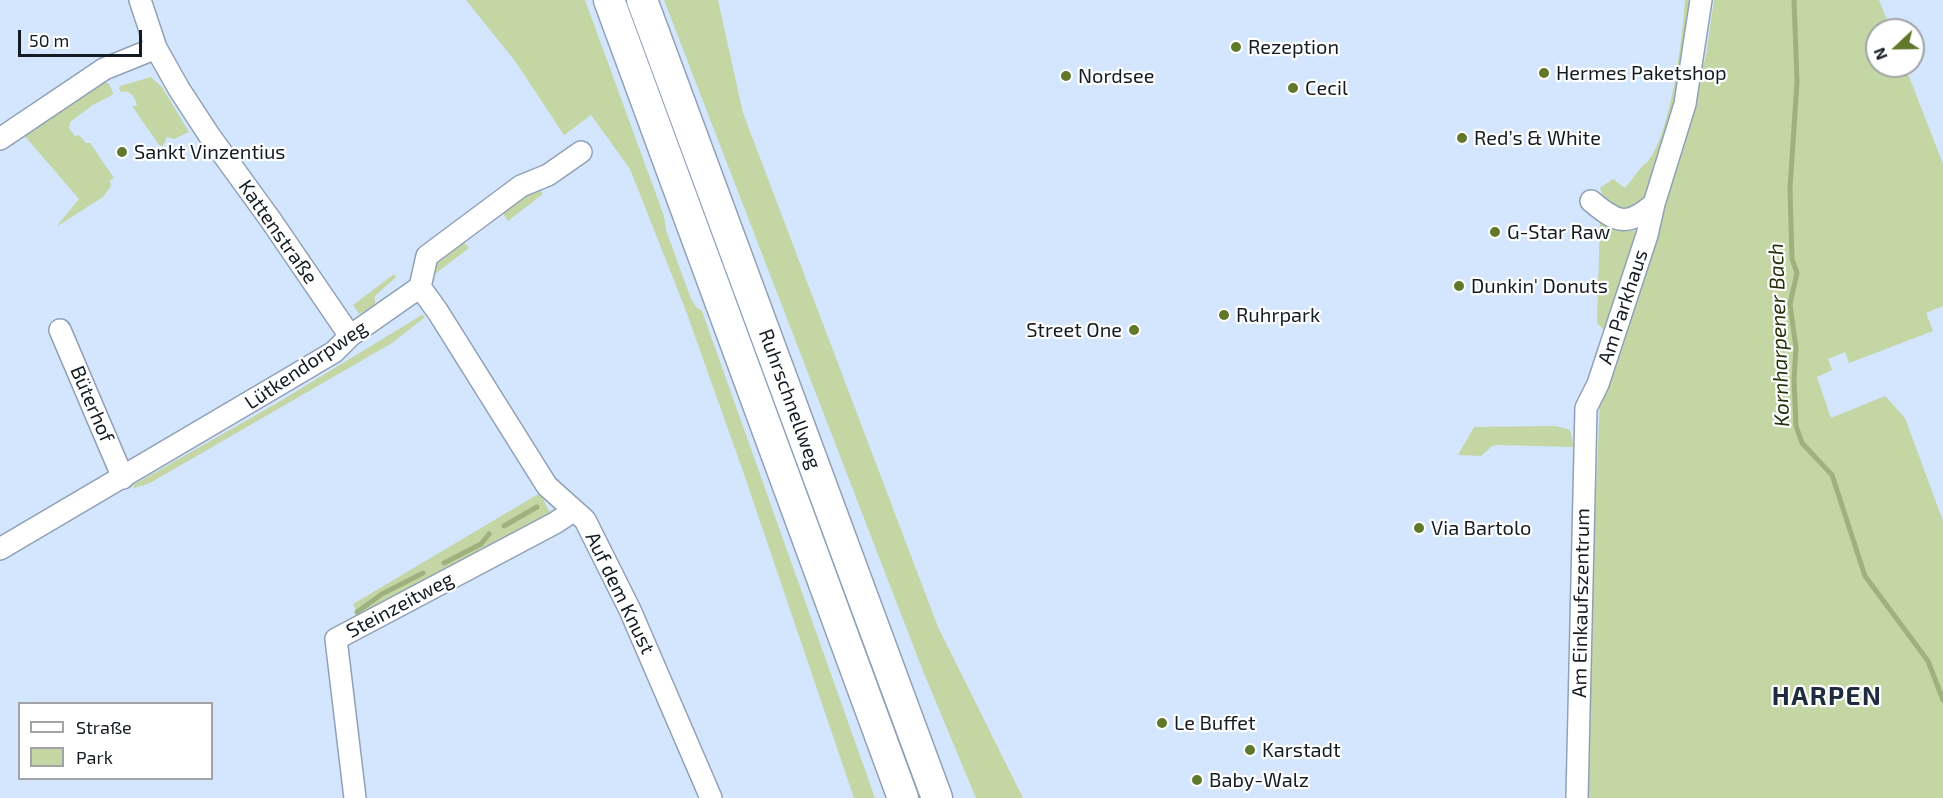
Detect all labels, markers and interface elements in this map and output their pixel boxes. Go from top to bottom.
scale bar [21,18,146,56]
north arrow [1865,18,1925,78]
text: 50 m [29,29,69,51]
place label: Rezeption [1248,35,1339,59]
marker: Rezeption [1229,40,1243,54]
text: N [1869,45,1891,63]
place label: Hermes Paketshop [1556,61,1727,85]
place label: Nordsee [1078,64,1154,88]
marker: Hermes Paketshop [1537,66,1551,80]
marker: Nordsee [1059,69,1073,83]
place label: Cecil [1305,76,1348,100]
marker: Cecil [1286,81,1300,95]
place label: Red’s & White [1474,126,1601,150]
marker: Red’s & White [1455,131,1469,145]
place label: Sankt Vinzentius [134,140,286,164]
marker: Sankt Vinzentius [115,145,129,159]
street label: Kattenstraße [233,175,323,289]
place label: G-Star Raw [1507,220,1610,244]
marker: G-Star Raw [1488,225,1502,239]
water label: Kornharpener Bach [1763,243,1795,427]
street label: Am Parkhaus [1593,246,1653,368]
place label: Dunkin' Donuts [1471,274,1608,298]
marker: Dunkin' Donuts [1452,279,1466,293]
place label: Ruhrpark [1236,303,1320,327]
marker: Ruhrpark [1217,308,1231,322]
street label: Lütkendorpweg [240,315,372,415]
place label: Street One [1026,318,1122,342]
marker: Street One [1127,323,1141,337]
street label: Ruhrschnellweg [754,326,826,472]
street label: Büterhof [65,362,119,446]
street label: Am Einkaufszentrum [1567,508,1595,698]
place label: Via Bartolo [1431,516,1531,540]
marker: Via Bartolo [1412,521,1426,535]
street label: Auf dem Knust [580,528,660,658]
street label: Steinzeitweg [342,567,458,643]
district label: HARPEN [1772,680,1882,712]
legend [18,702,213,780]
place label: Le Buffet [1174,711,1256,735]
text: Straße [76,716,132,738]
marker: Le Buffet [1155,716,1169,730]
place label: Karstadt [1262,738,1341,762]
marker: Karstadt [1243,743,1257,757]
text: Park [76,746,113,768]
place label: Baby-Walz [1209,768,1309,792]
marker: Baby-Walz [1190,773,1204,787]

